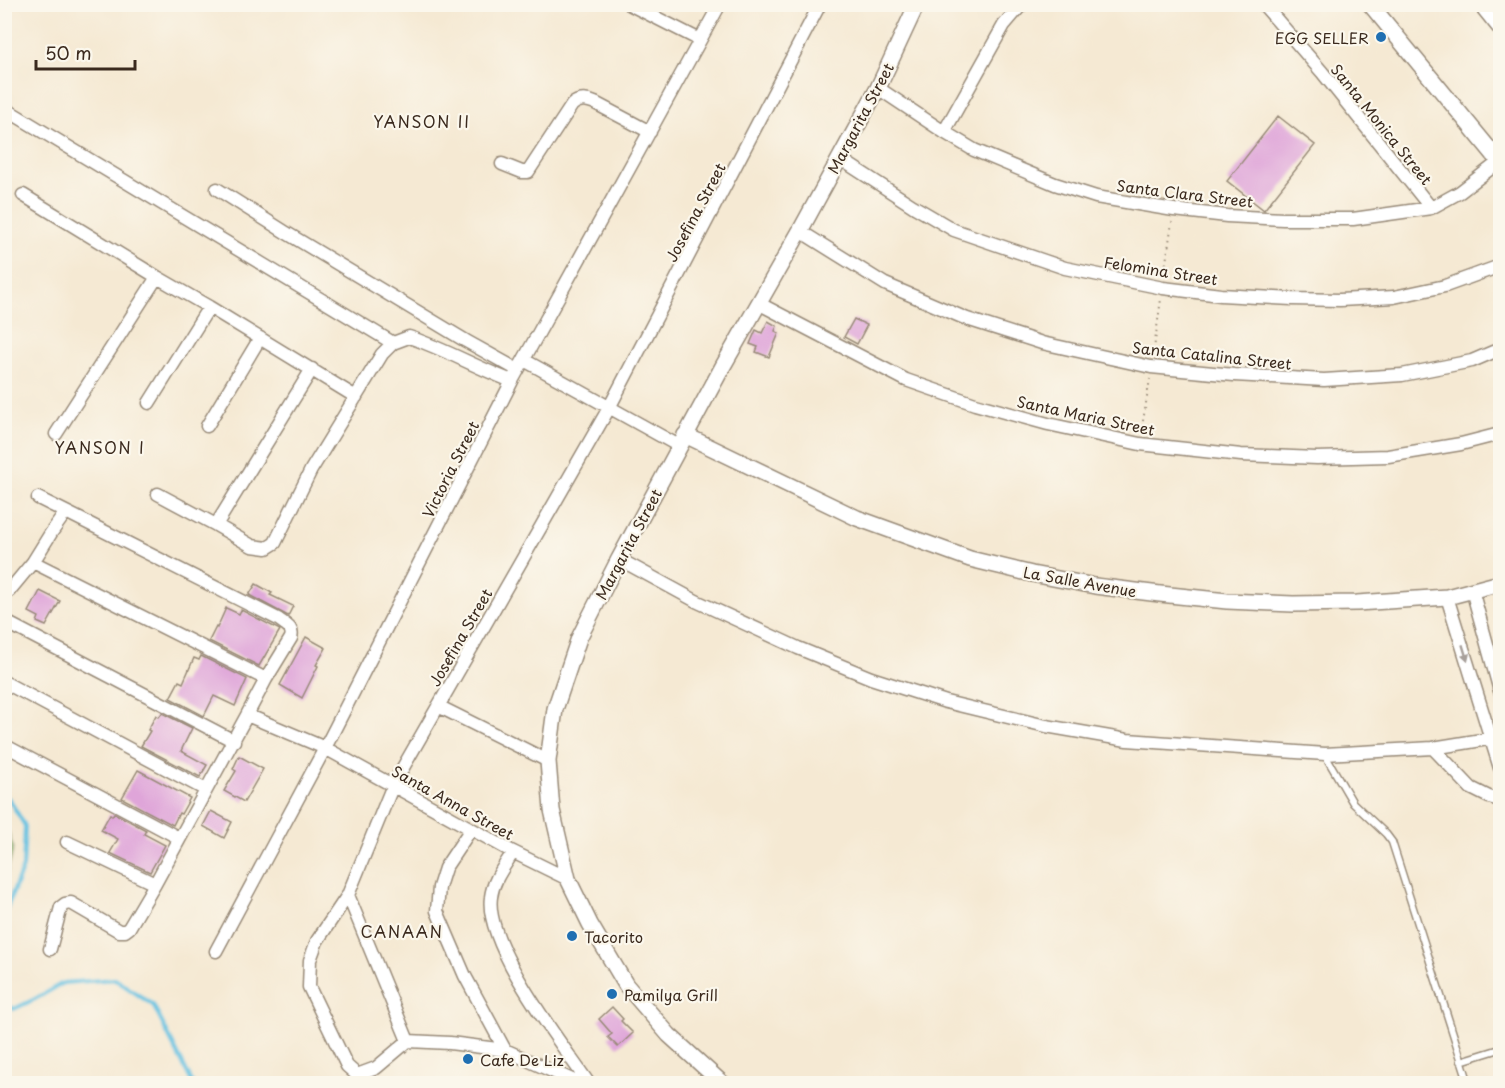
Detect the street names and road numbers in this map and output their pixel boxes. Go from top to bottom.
street label: Margarita Street [821,58,899,178]
street label: Santa Monica Street [1326,59,1438,189]
street label: Josefina Street [659,158,731,266]
street label: Santa Clara Street [1115,173,1255,213]
street label: Felomina Street [1103,250,1219,290]
street label: Santa Catalina Street [1131,335,1293,375]
street label: Santa Maria Street [1015,389,1157,441]
street label: Victoria Street [416,417,484,521]
street label: Margarita Street [589,484,667,604]
street label: La Salle Avenue [1022,560,1138,602]
street label: Josefina Street [423,584,497,690]
street label: Santa Anna Street [388,759,518,845]

